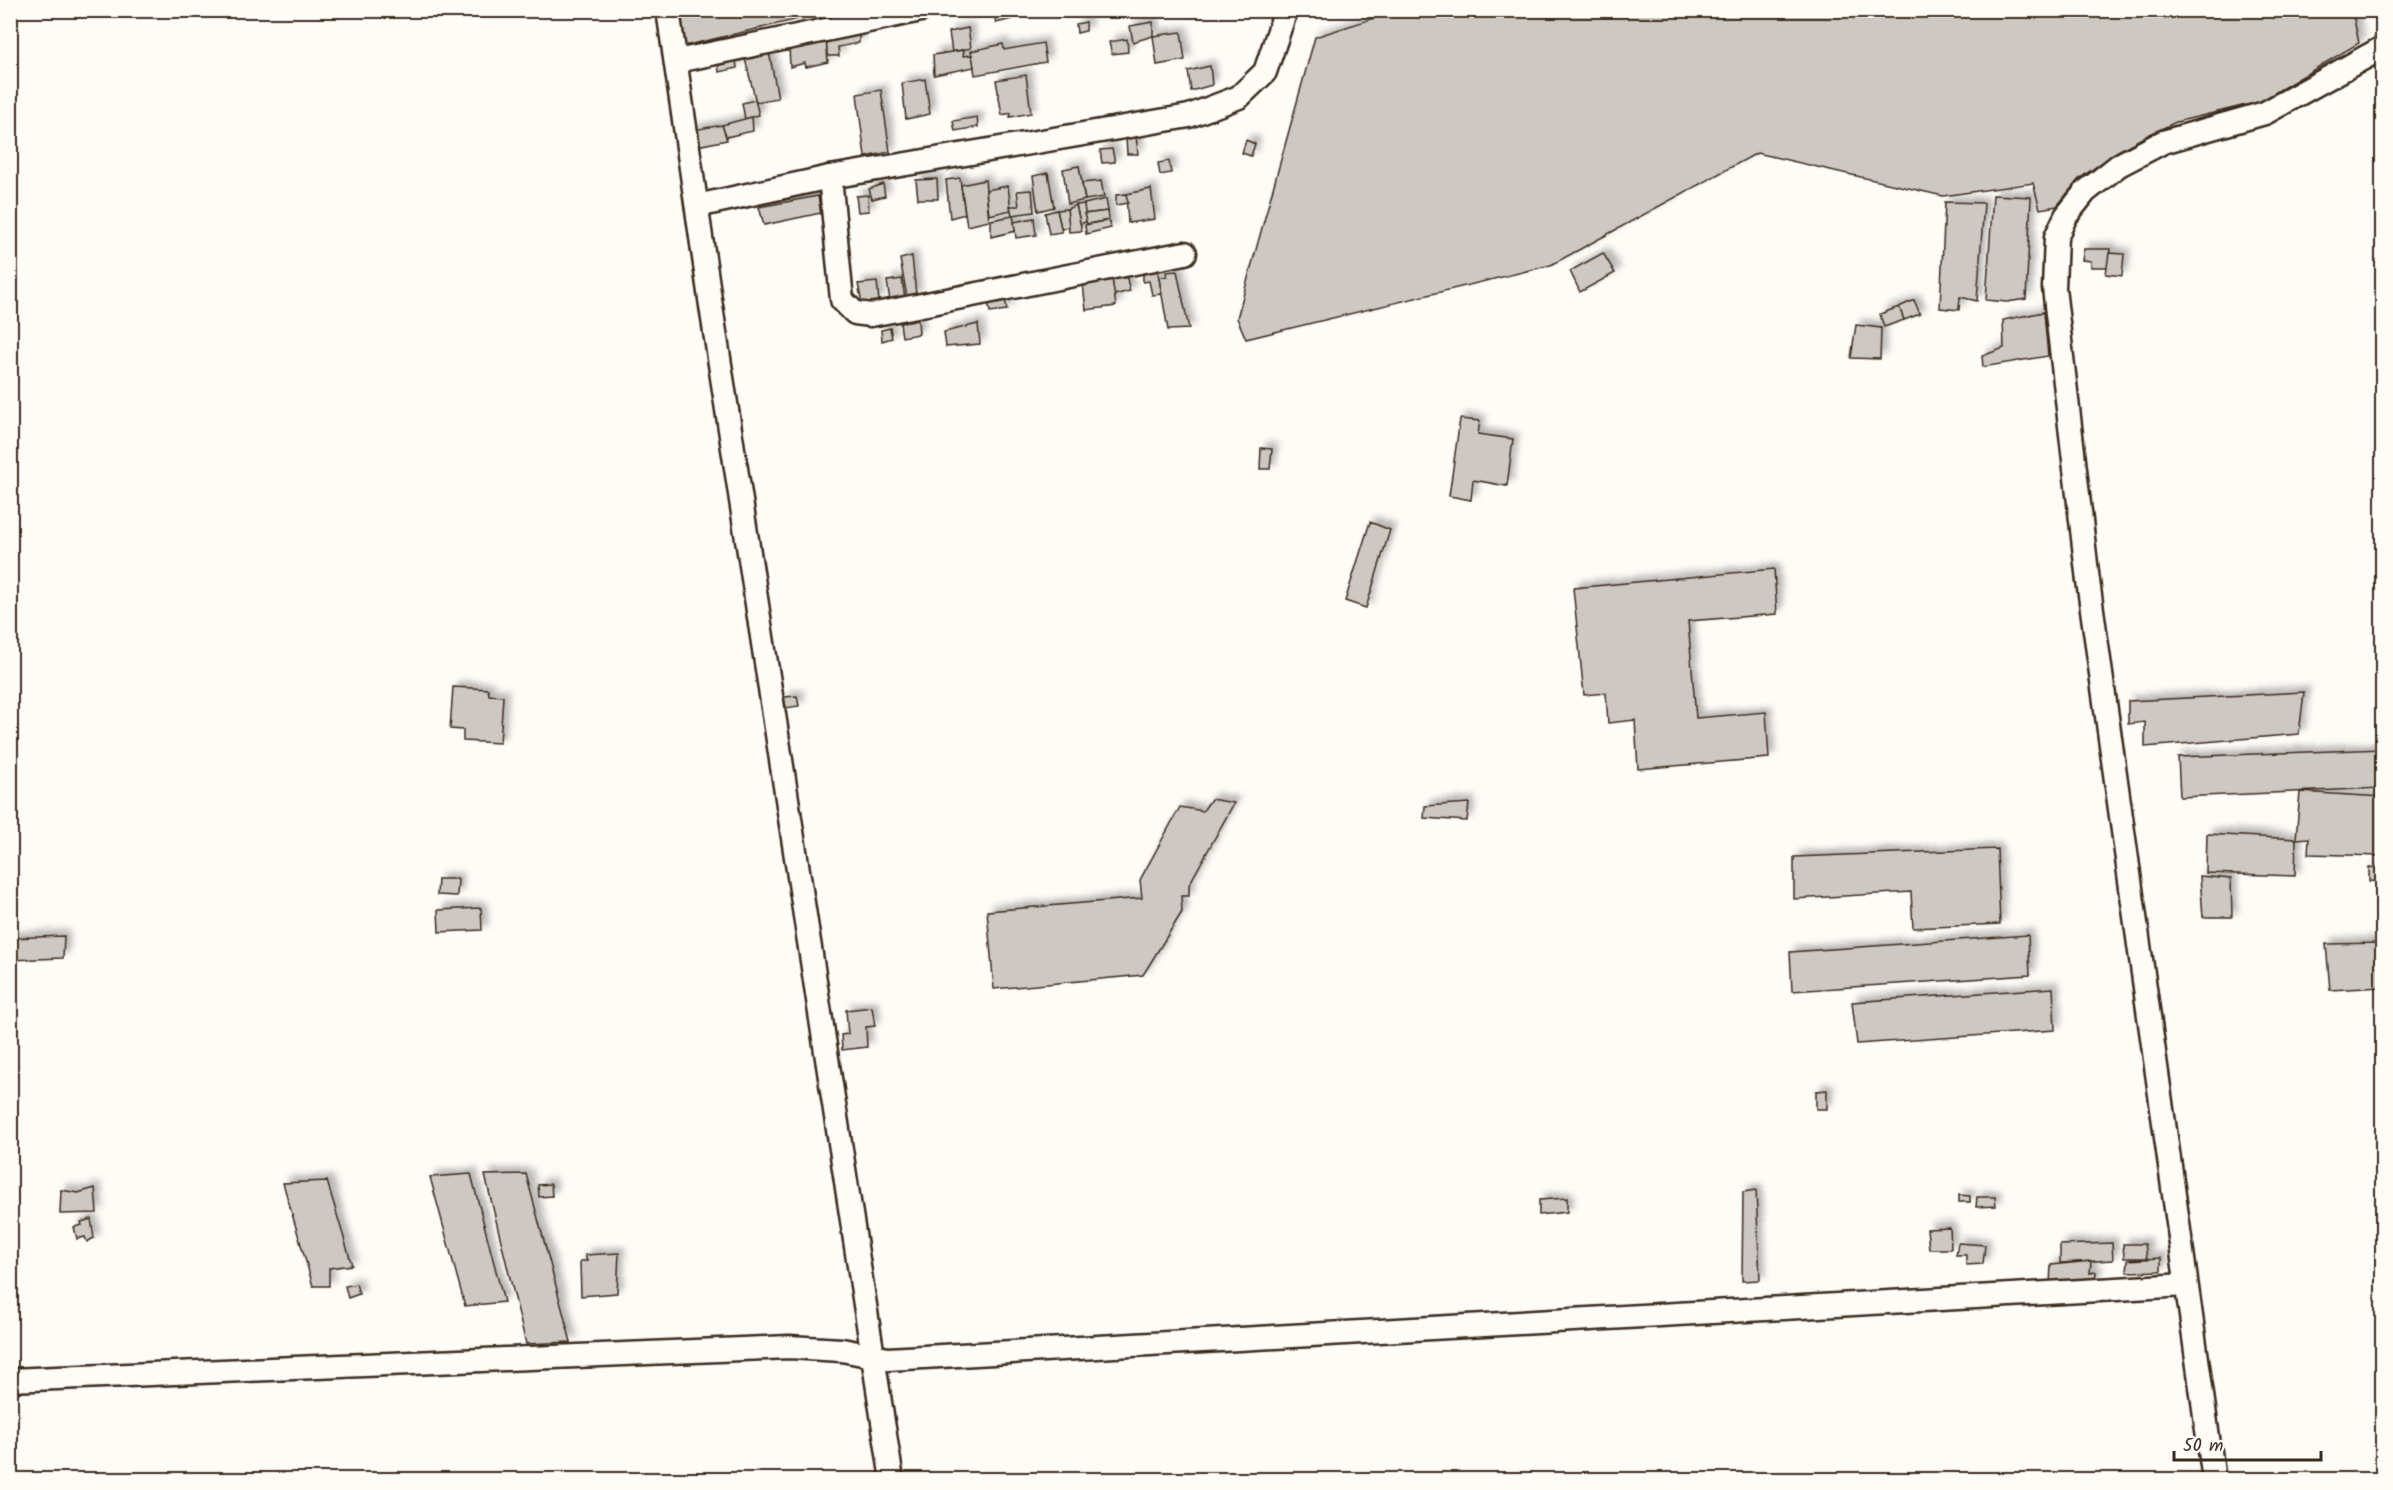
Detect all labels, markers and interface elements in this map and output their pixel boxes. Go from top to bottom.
scale bar [2174,1424,2321,1462]
text: 50 m [2183,1432,2223,1461]

